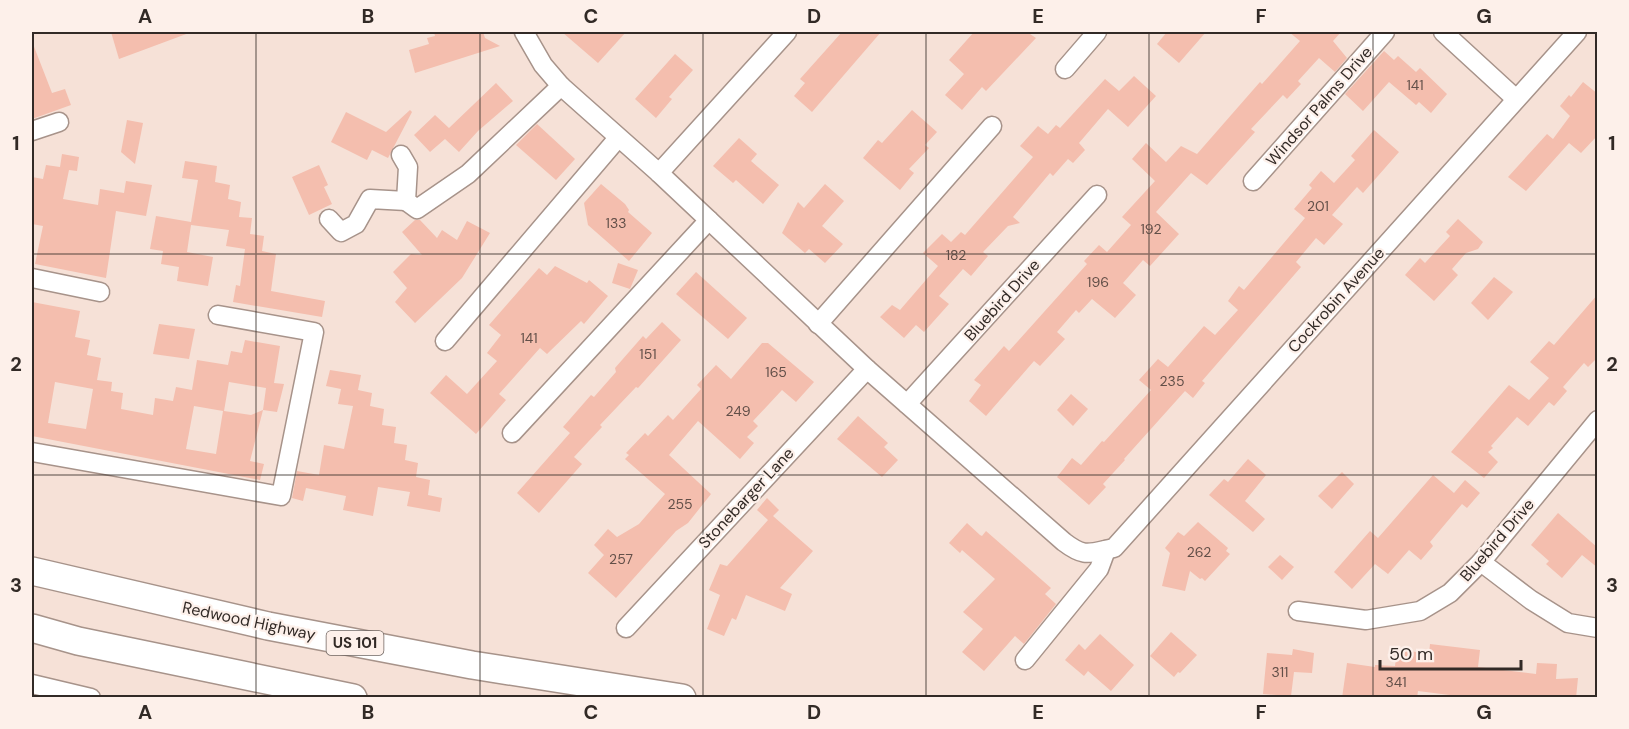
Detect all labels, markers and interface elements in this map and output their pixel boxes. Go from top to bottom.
text: A [138,3,152,29]
text: B [362,3,374,29]
text: C [584,3,598,29]
text: D [807,3,821,29]
text: E [1032,3,1044,29]
text: F [1255,3,1267,29]
text: G [1476,3,1492,29]
street label: Windsor Palms Drive [1261,42,1377,170]
house number: 141 [1406,76,1424,94]
text: 1 [12,130,20,156]
text: 1 [1608,130,1616,156]
house number: 201 [1307,197,1329,215]
house number: 133 [606,214,626,232]
house number: 192 [1141,220,1162,238]
street label: Cockrobin Avenue [1283,243,1389,357]
house number: 182 [946,246,966,264]
street label: Bluebird Drive [960,255,1044,345]
house number: 196 [1087,273,1109,291]
house number: 141 [520,329,538,347]
house number: 151 [639,345,657,363]
text: 2 [10,351,22,377]
text: 2 [1606,351,1618,377]
house number: 165 [765,363,787,381]
house number: 235 [1160,372,1184,390]
house number: 249 [725,402,751,420]
street label: Stonebarger Lane [694,443,798,553]
street label: Bluebird Drive [1455,494,1539,586]
house number: 255 [667,495,693,513]
house number: 262 [1187,543,1211,561]
house number: 257 [609,550,633,568]
text: 3 [10,572,22,598]
text: 3 [1606,572,1618,598]
street label: Redwood Highway [181,597,318,645]
road number: US 101 [326,631,384,655]
scale bar [1380,633,1521,671]
text: 50 m [1389,642,1433,666]
house number: 311 [1272,663,1288,681]
house number: 341 [1385,673,1407,691]
text: A [138,699,152,725]
text: B [362,699,374,725]
text: C [584,699,598,725]
text: D [807,699,821,725]
text: E [1032,699,1044,725]
text: F [1255,699,1267,725]
text: G [1476,699,1492,725]

